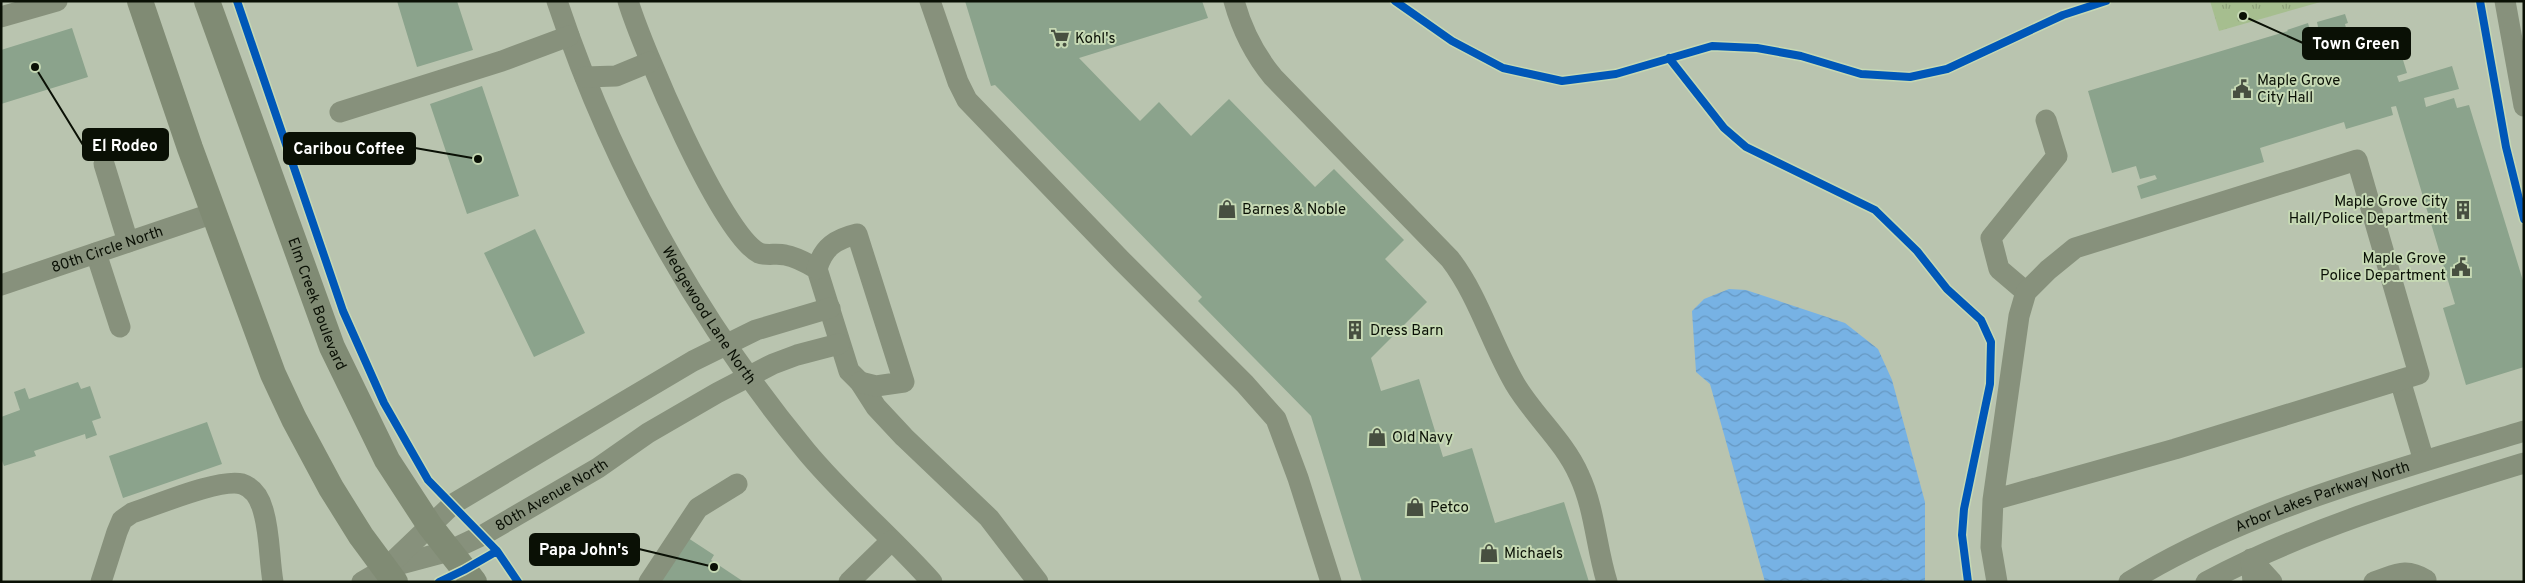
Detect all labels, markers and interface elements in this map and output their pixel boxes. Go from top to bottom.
supermarket icon: Kohl's [1049,27,1071,49]
callout: Town Green [2303,28,2410,59]
place label: Kohl's [1075,30,1116,49]
text: Town Green [2312,35,2400,55]
place label: Maple Grove City Hall [2257,72,2340,108]
public building icon: Maple Grove City Hall [2231,78,2253,100]
callout: El Rodeo [83,129,168,160]
callout: Caribou Coffee [284,133,415,164]
text: El Rodeo [92,137,158,157]
text: Caribou Coffee [293,140,405,160]
place label: Maple Grove City Hall/Police Department [2289,193,2448,229]
shop icon: Barnes & Noble [1216,198,1238,220]
building icon: Maple Grove City Hall/Police Department [2452,199,2474,221]
place label: Barnes & Noble [1242,201,1346,220]
street label: 80th Circle North [49,223,166,278]
street label: Elm Creek Boulevard [282,235,350,374]
street label: Wedgewood Lane North [656,243,759,389]
place label: Maple Grove Police Department [2320,250,2446,286]
public building icon: Maple Grove Police Department [2450,256,2472,278]
building icon: Dress Barn [1344,319,1366,341]
place label: Dress Barn [1370,322,1444,341]
shop icon: Old Navy [1366,426,1388,448]
place label: Old Navy [1392,429,1453,448]
street label: 80th Avenue North [492,456,613,537]
street label: Arbor Lakes Parkway North [2233,458,2412,537]
shop icon: Petco [1404,496,1426,518]
place label: Petco [1430,499,1469,518]
callout: Papa John's [530,534,639,565]
text: Papa John's [539,541,629,561]
shop icon: Michaels [1478,542,1500,564]
place label: Michaels [1504,545,1563,564]

